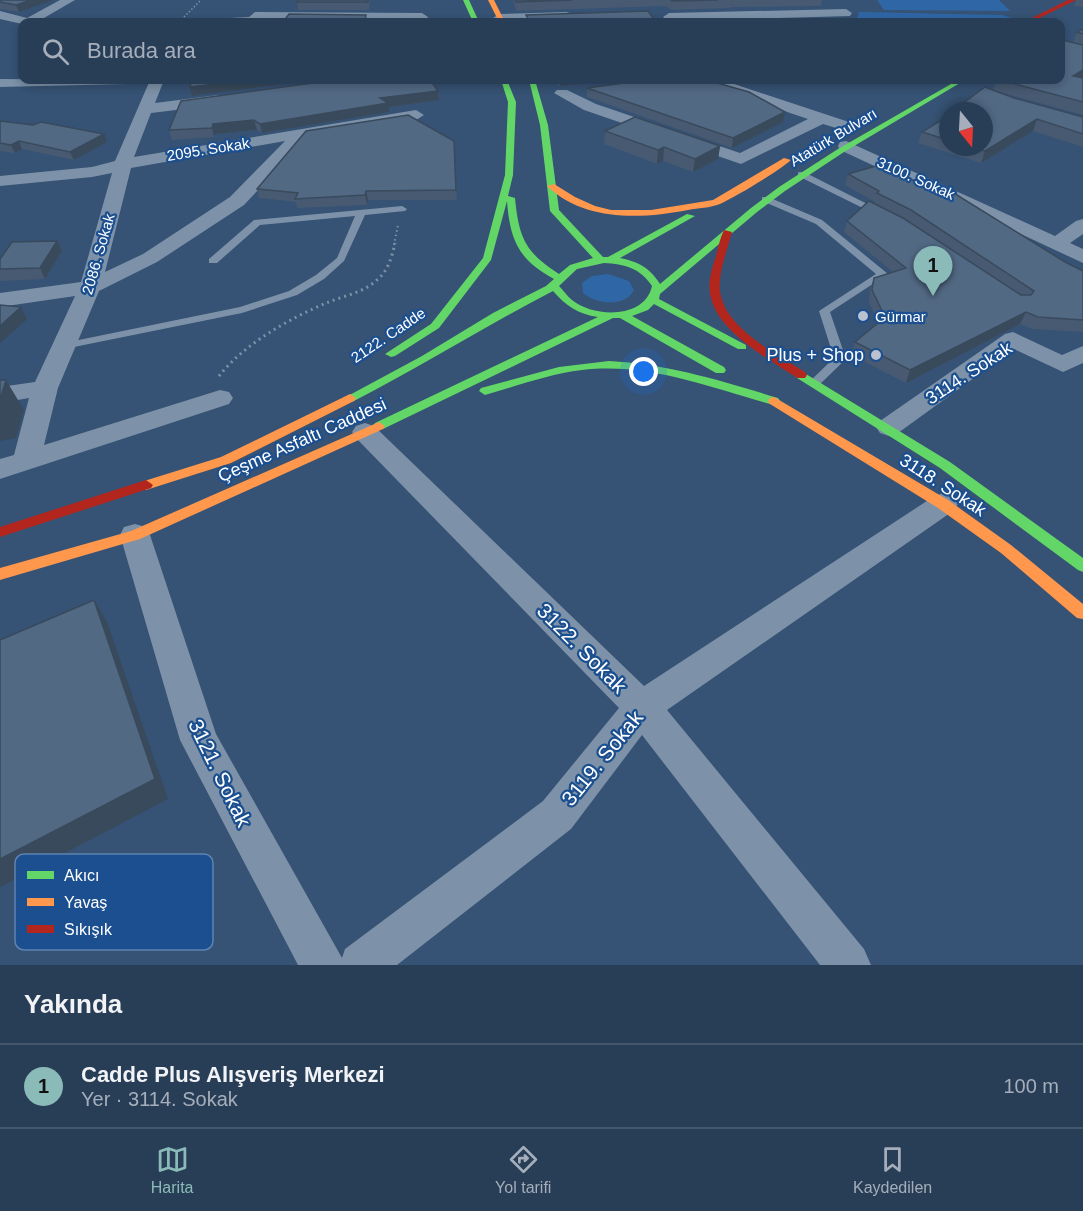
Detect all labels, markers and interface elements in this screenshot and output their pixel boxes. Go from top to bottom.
search box [18,18,1065,84]
icon: search [39,35,72,68]
text: Burada ara [87,38,196,63]
north arrow [939,102,993,156]
street label: Atatürk Bulvarı [786,104,880,170]
street label: 2095. Sokak [165,134,251,164]
street label: 3100. Sokak [874,153,958,203]
street label: 2086. Sokak [78,211,118,296]
pin: 1 [914,246,952,296]
street label: 2122. Cadde [348,304,428,366]
place label: Gürmar [875,308,926,325]
marker: Gürmar [856,309,870,323]
street label: 3114. Sokak [922,337,1017,408]
place label: Plus + Shop [766,345,864,365]
marker: Plus + Shop [869,348,883,362]
your location [629,357,658,386]
street label: Çeşme Asfaltı Caddesi [215,394,389,486]
street label: 3118. Sokak [896,450,991,521]
street label: 3122. Sokak [533,599,632,698]
street label: 3119. Sokak [557,706,647,810]
street label: 3121. Sokak [184,715,256,831]
legend [15,854,213,950]
text: Akıcı [64,867,100,884]
text: Yavaş [64,894,107,911]
text: Sıkışık [64,921,113,938]
text: Yakında [24,989,122,1019]
text: Cadde Plus Alışveriş Merkezi [81,1062,385,1087]
text: 1 [38,1075,49,1097]
text: 100 m [1003,1075,1059,1097]
text: Yer · 3114. Sokak [81,1088,238,1110]
tab: Harita [151,1143,193,1197]
tab: Yol tarifi [495,1143,551,1197]
tab: Kaydedilen [853,1143,932,1197]

